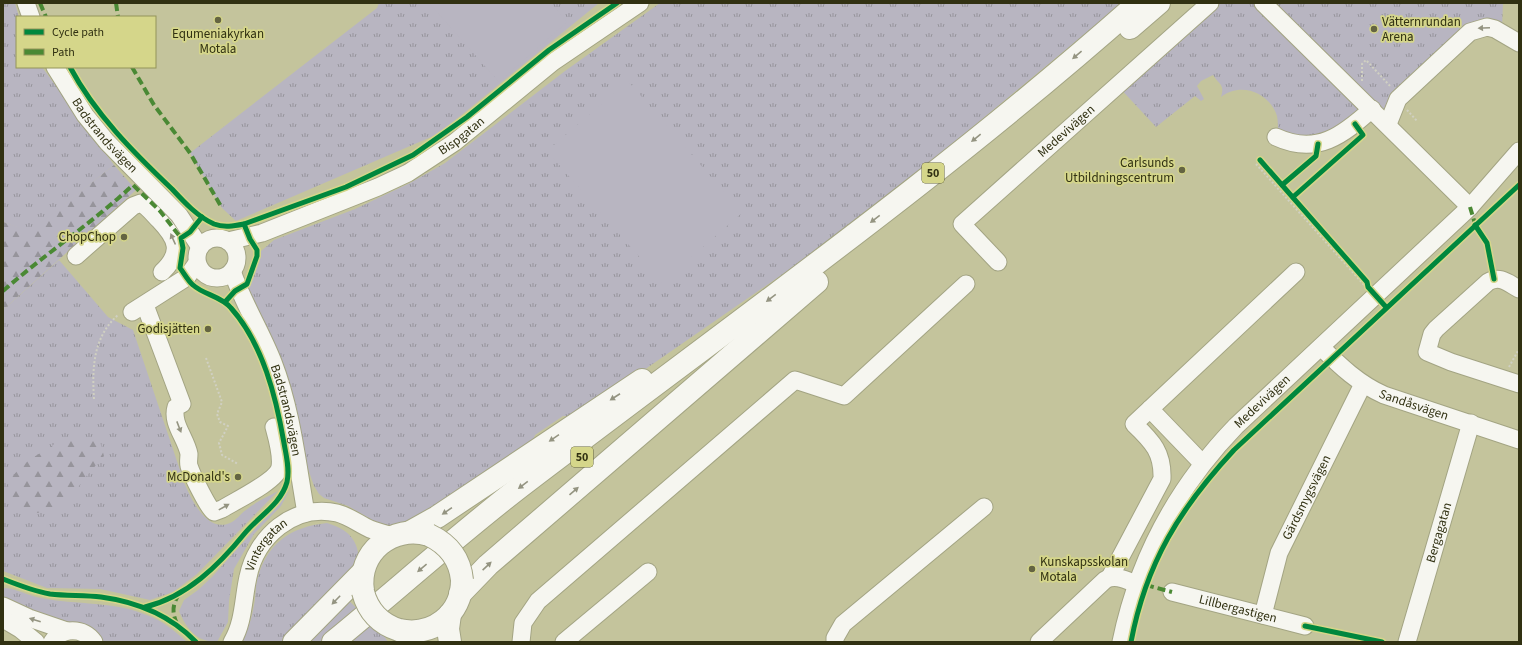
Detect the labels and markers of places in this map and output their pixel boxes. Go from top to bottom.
place label: Vätternrundan Arena [1382,13,1461,46]
marker: Equmeniakyrkan Motala [213,15,223,25]
marker: Vätternrundan Arena [1369,24,1379,34]
place label: Equmeniakyrkan Motala [172,25,264,58]
place label: Carlsunds Utbildningscentrum [1065,154,1175,187]
marker: Carlsunds Utbildningscentrum [1177,165,1187,175]
place label: ChopChop [58,228,116,246]
marker: ChopChop [119,232,129,242]
place label: Godisjätten [138,320,200,338]
marker: Godisjätten [203,324,213,334]
place label: McDonald's [167,468,231,486]
marker: McDonald's [233,472,243,482]
place label: Kunskapsskolan Motala [1040,553,1128,586]
marker: Kunskapsskolan Motala [1027,564,1037,574]

